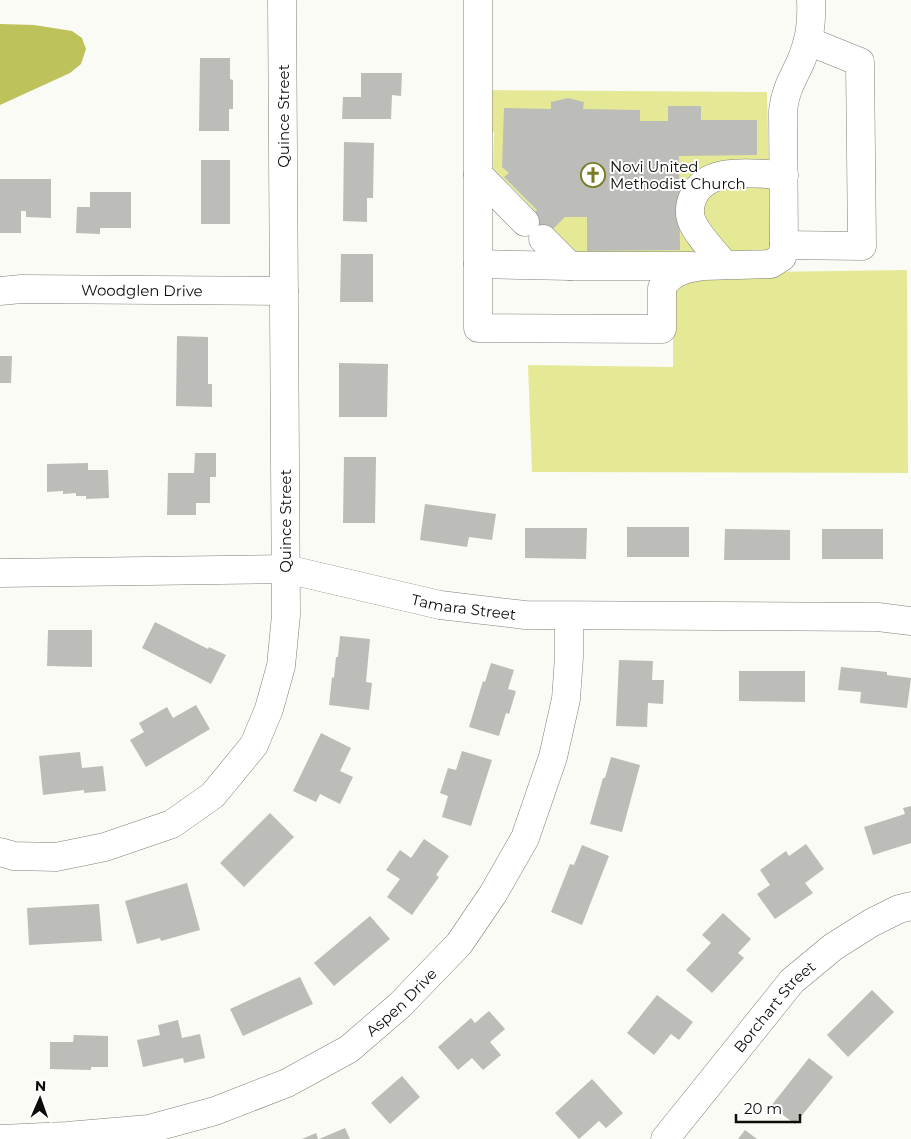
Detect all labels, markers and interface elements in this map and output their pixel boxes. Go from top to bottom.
street label: Quince Street [274,64,293,168]
place label: Novi United Methodist Church [610,157,746,193]
church icon: Novi United Methodist Church [580,162,606,188]
street label: Woodglen Drive [81,280,203,300]
street label: Quince Street [276,469,295,573]
street label: Tamara Street [410,589,517,623]
street label: Borchart Street [729,956,819,1056]
street label: Aspen Drive [362,964,440,1040]
north arrow [15,1074,65,1124]
text: N [34,1077,46,1095]
scale bar [736,1092,800,1124]
text: 20 m [744,1099,782,1118]

